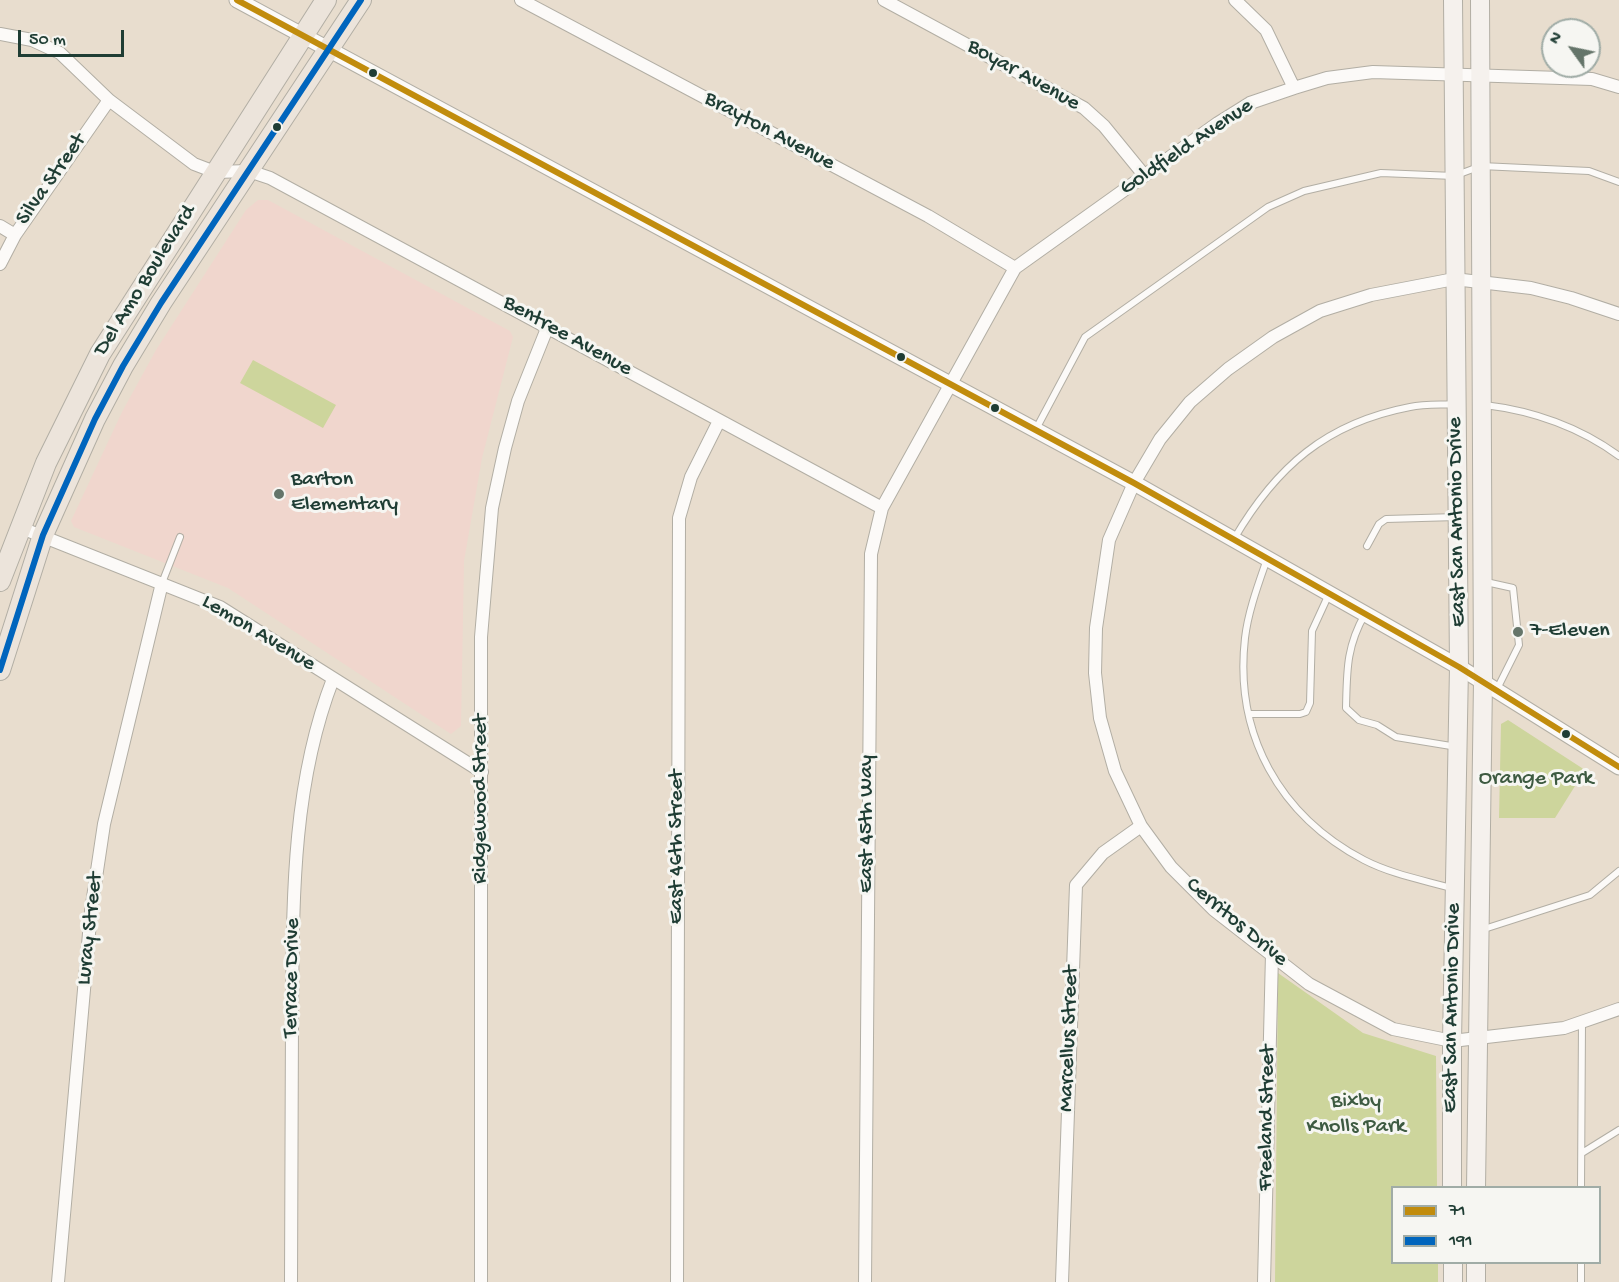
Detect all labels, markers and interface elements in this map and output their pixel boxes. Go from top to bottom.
scale bar [21,18,128,56]
north arrow [1541,18,1601,78]
text: N [1546,29,1568,49]
text: 50 m [29,30,66,51]
street label: Boyar Avenue [962,34,1084,118]
unlabelled marker [367,67,379,79]
street label: Brayton Avenue [699,86,839,178]
street label: Goldfield Avenue [1115,94,1259,202]
unlabelled marker [271,121,283,133]
street label: Silva Street [11,129,93,231]
street label: Del Amo Boulevard [89,201,203,361]
street label: Bentree Avenue [498,291,636,383]
unlabelled marker [895,351,907,363]
unlabelled marker [989,402,1001,414]
street label: East San Antonio Drive [1443,417,1473,627]
place label: Barton Elementary [291,468,398,520]
marker: Barton Elementary [272,487,286,501]
street label: Lemon Avenue [196,590,320,678]
place label: 7-Eleven [1530,619,1610,645]
marker: 7-Eleven [1511,625,1525,639]
street label: Ridgewood Street [469,714,495,884]
unlabelled marker [1560,728,1572,740]
street label: East 45th Way [855,755,881,893]
park label: Orange Park [1479,767,1593,793]
street label: East 46th Street [665,770,691,924]
street label: Luray Street [72,871,110,987]
street label: Cerritos Drive [1180,873,1292,973]
street label: East San Antonio Drive [1438,903,1468,1113]
street label: Terrace Drive [279,918,307,1038]
street label: Marcellus Street [1054,966,1086,1112]
street label: Freeland Street [1254,1045,1282,1191]
park label: Bixby Knolls Park [1307,1090,1405,1142]
legend [1391,1186,1601,1264]
text: 71 [1449,1201,1466,1222]
text: 191 [1449,1231,1473,1252]

